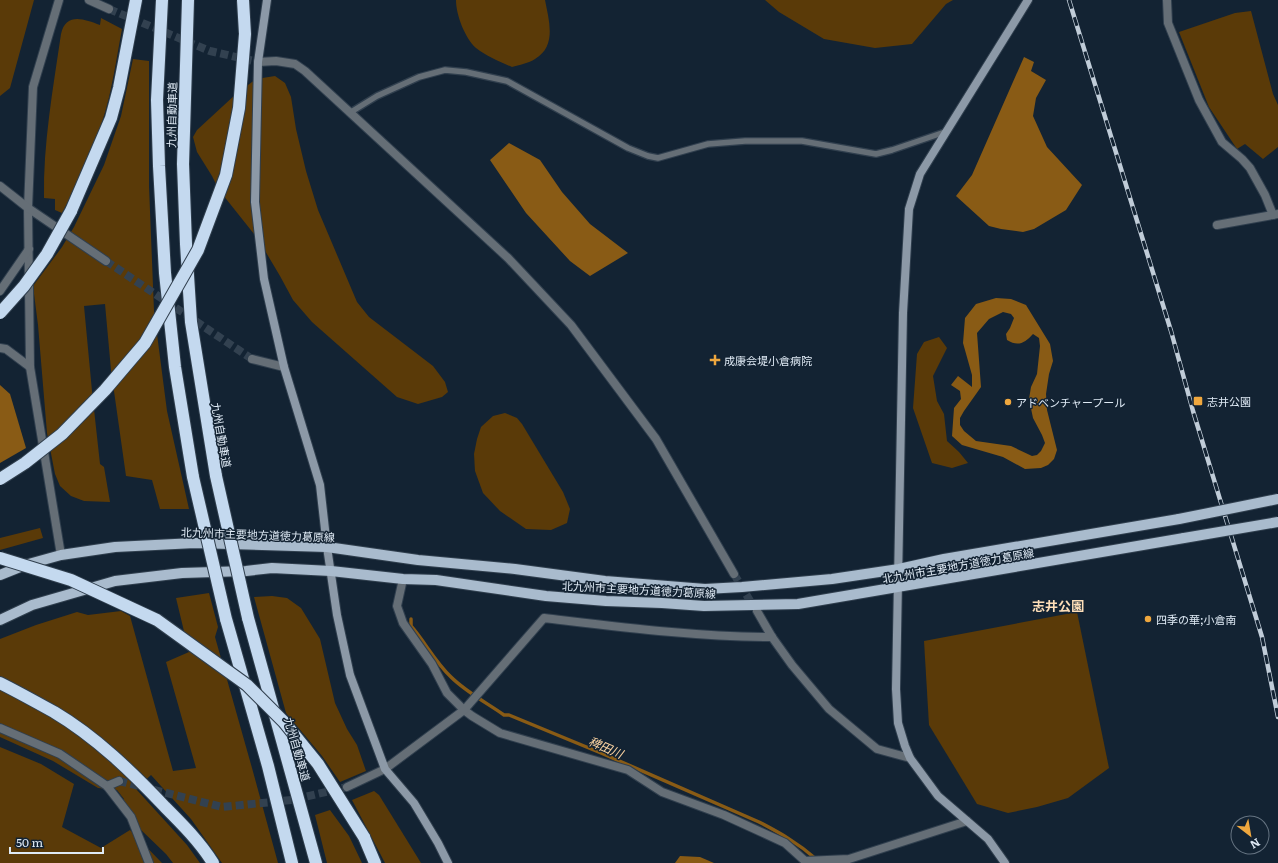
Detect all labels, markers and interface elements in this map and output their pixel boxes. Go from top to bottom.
street label: 九州自動車道 [162,82,180,148]
place label: 成康会堤小倉病院 [724,352,812,368]
marker: 成康会堤小倉病院 [709,354,721,366]
place label: 志井公園 [1207,393,1251,409]
place label: アドベンチャープール [1016,394,1125,410]
marker: 志井公園 [1192,395,1204,407]
marker: アドベンチャープール [1003,397,1013,407]
street label: 九州自動車道 [208,401,236,469]
street label: 北九州市主要地方道徳力葛原線 [181,523,335,545]
street label: 北九州市主要地方道徳力葛原線 [881,544,1035,586]
street label: 北九州市主要地方道徳力葛原線 [562,577,716,601]
district label: 志井公園 [1032,596,1084,615]
place label: 四季の華;小倉南 [1156,611,1237,627]
marker: 四季の華;小倉南 [1143,614,1153,624]
street label: 九州自動車道 [281,715,315,783]
water label: 稗田川 [586,732,628,763]
north arrow [1230,815,1270,855]
scale bar [10,829,103,855]
text: 50 m [16,833,43,851]
text: N [1248,835,1264,854]

